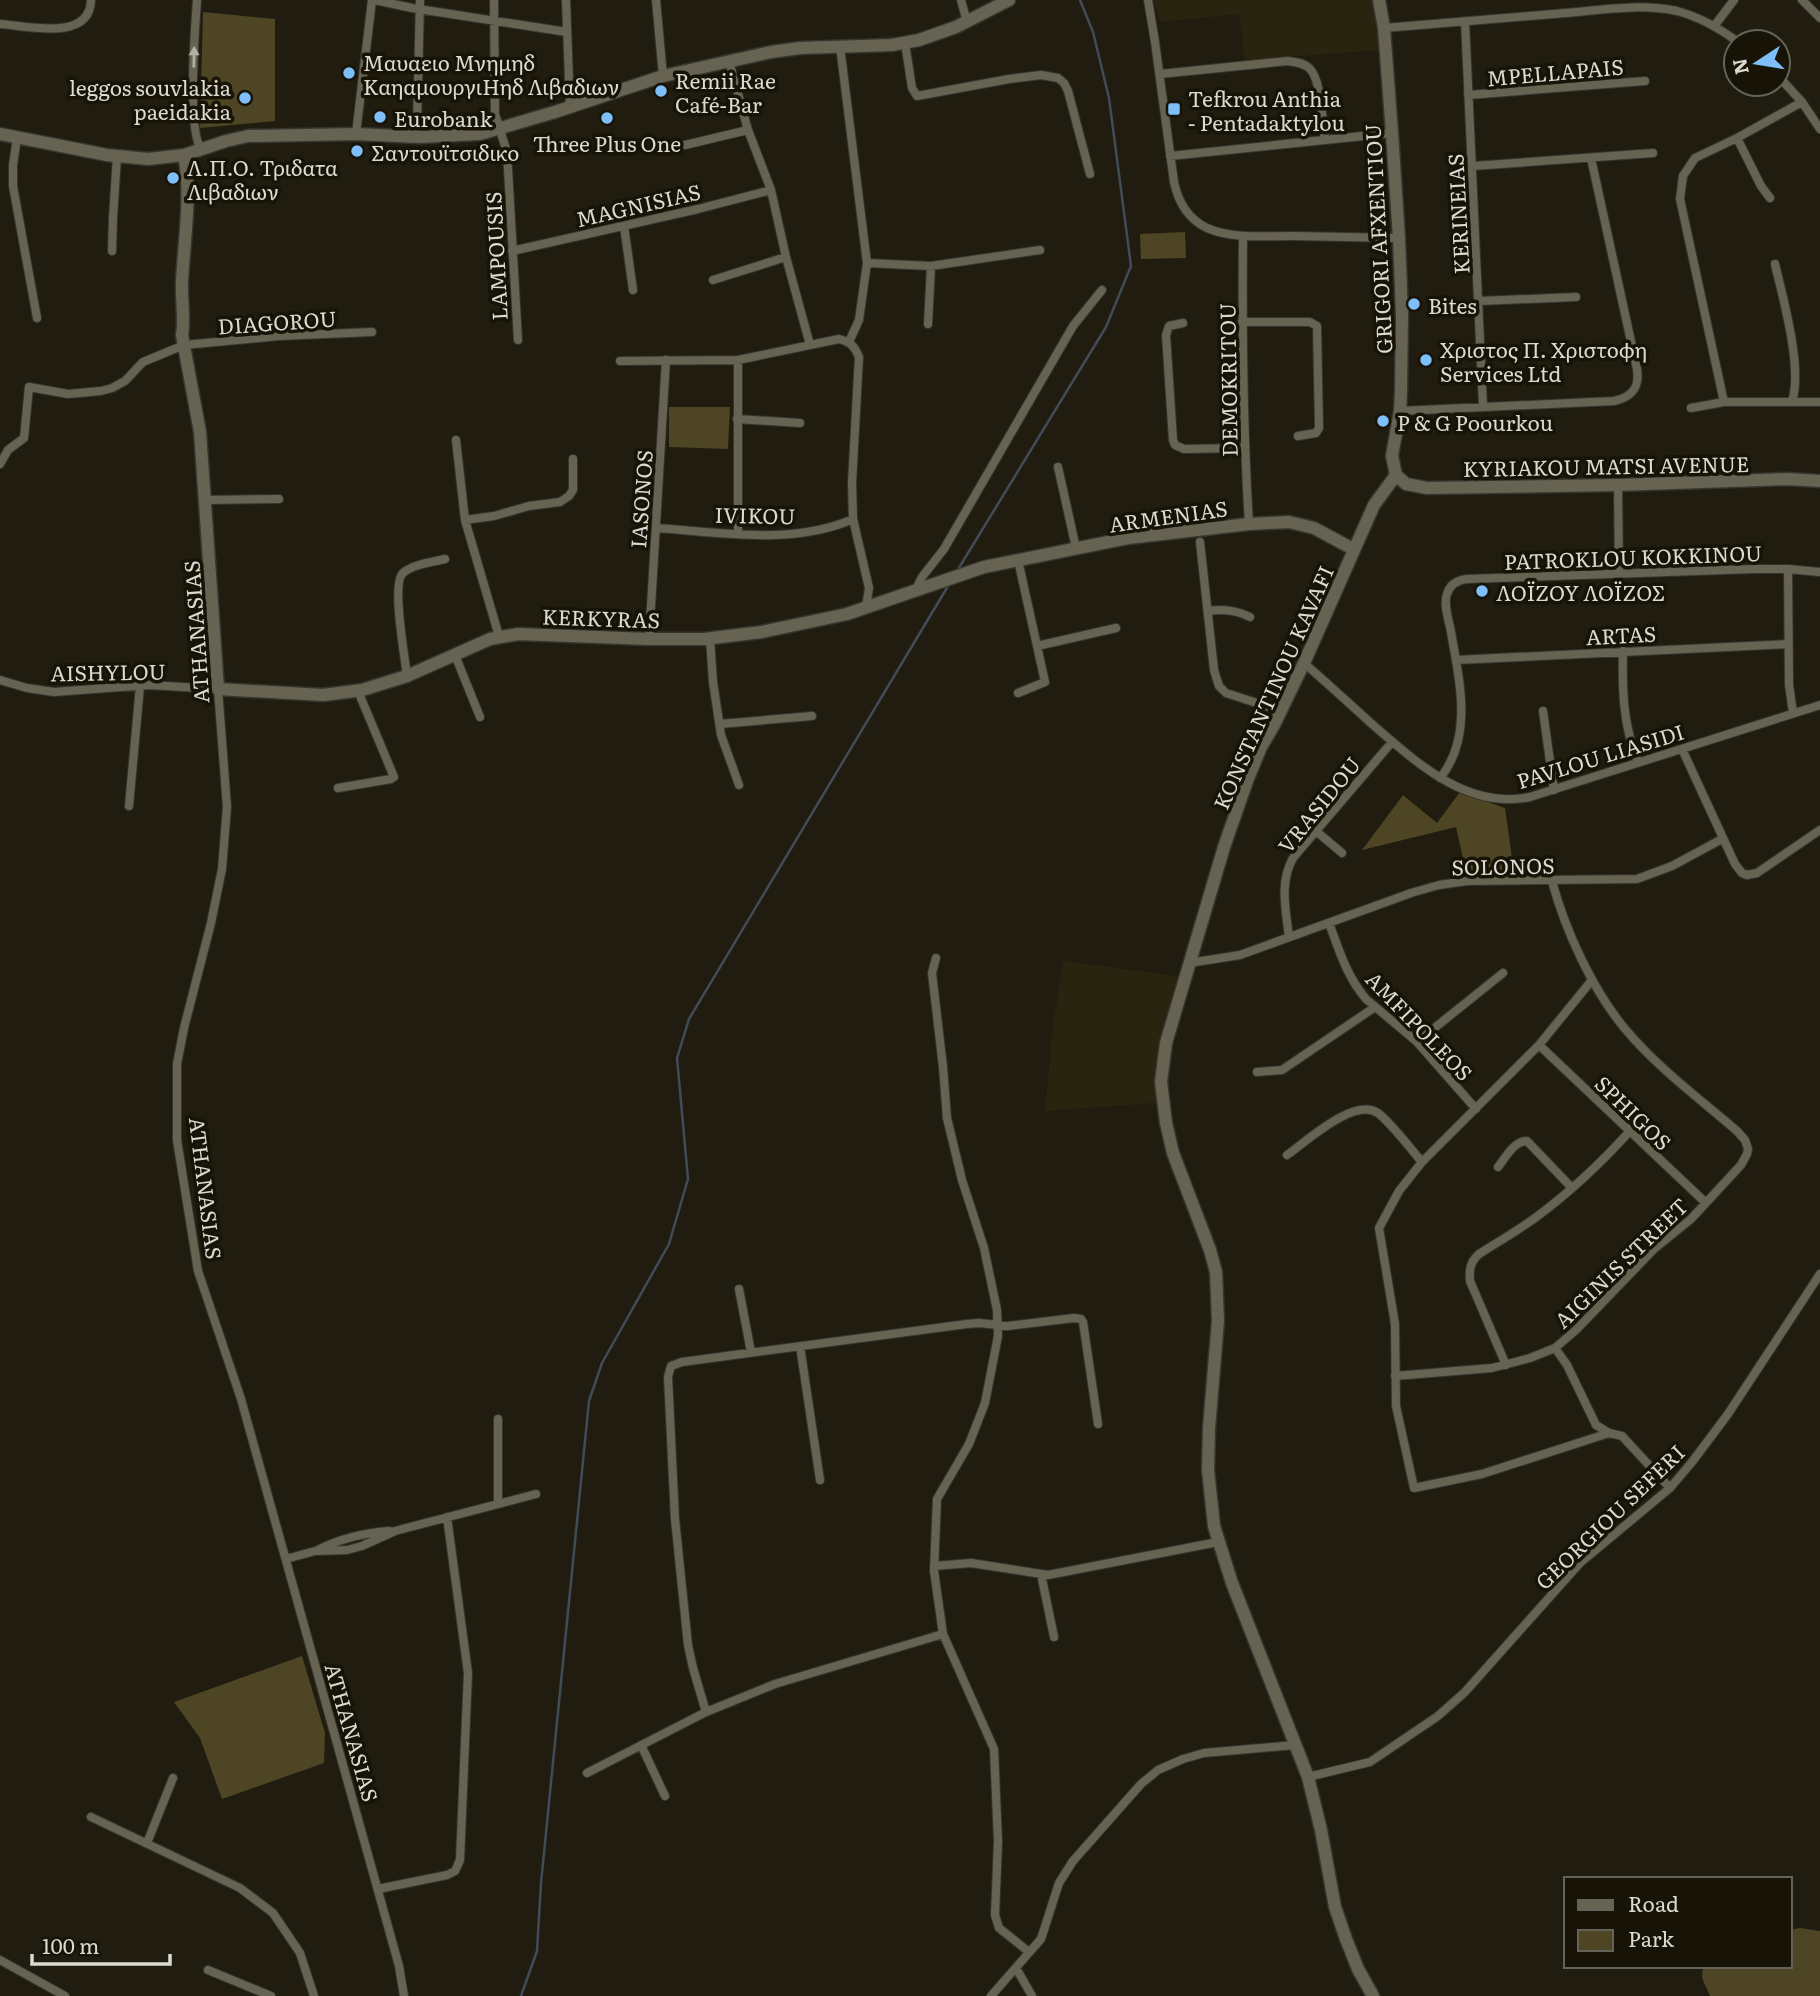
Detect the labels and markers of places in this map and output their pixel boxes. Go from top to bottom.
place label: Μαυαειο Μνημηδ ΚαηαμουργιΗηδ Λιβαδιων [363,46,619,101]
place label: Remii Rae Café-Bar [675,64,776,119]
marker: Μαυαειο Μνημηδ ΚαηαμουργιΗηδ Λιβαδιων [341,65,357,81]
place label: leggos souvlakia paeidakia [69,71,232,126]
place label: Tefkrou Anthia - Pentadaktylou [1188,82,1345,137]
marker: Remii Rae Café-Bar [653,83,669,99]
marker: leggos souvlakia paeidakia [237,90,253,106]
marker: Tefkrou Anthia - Pentadaktylou [1166,101,1182,117]
place label: Eurobank [394,102,493,133]
marker: Eurobank [372,109,388,125]
marker: Three Plus One [599,110,615,126]
place label: Three Plus One [533,127,681,158]
place label: Σαντουϊτσιδικο [371,136,519,167]
marker: Σαντουϊτσιδικο [349,143,365,159]
place label: Λ.Π.Ο. Τριδατα Λιβαδιων [187,151,338,206]
marker: Λ.Π.Ο. Τριδατα Λιβαδιων [165,170,181,186]
place label: Bites [1428,289,1477,320]
marker: Bites [1406,296,1422,312]
place label: Χριστος Π. Χριστοφη Services Ltd [1440,333,1647,388]
marker: Χριστος Π. Χριστοφη Services Ltd [1418,352,1434,368]
place label: P & G Poourkou [1397,406,1553,437]
marker: P & G Poourkou [1375,413,1391,429]
place label: ΛΟΪΖΟΥ ΛΟΪΖΟΣ [1496,576,1665,607]
marker: ΛΟΪΖΟΥ ΛΟΪΖΟΣ [1474,583,1490,599]

